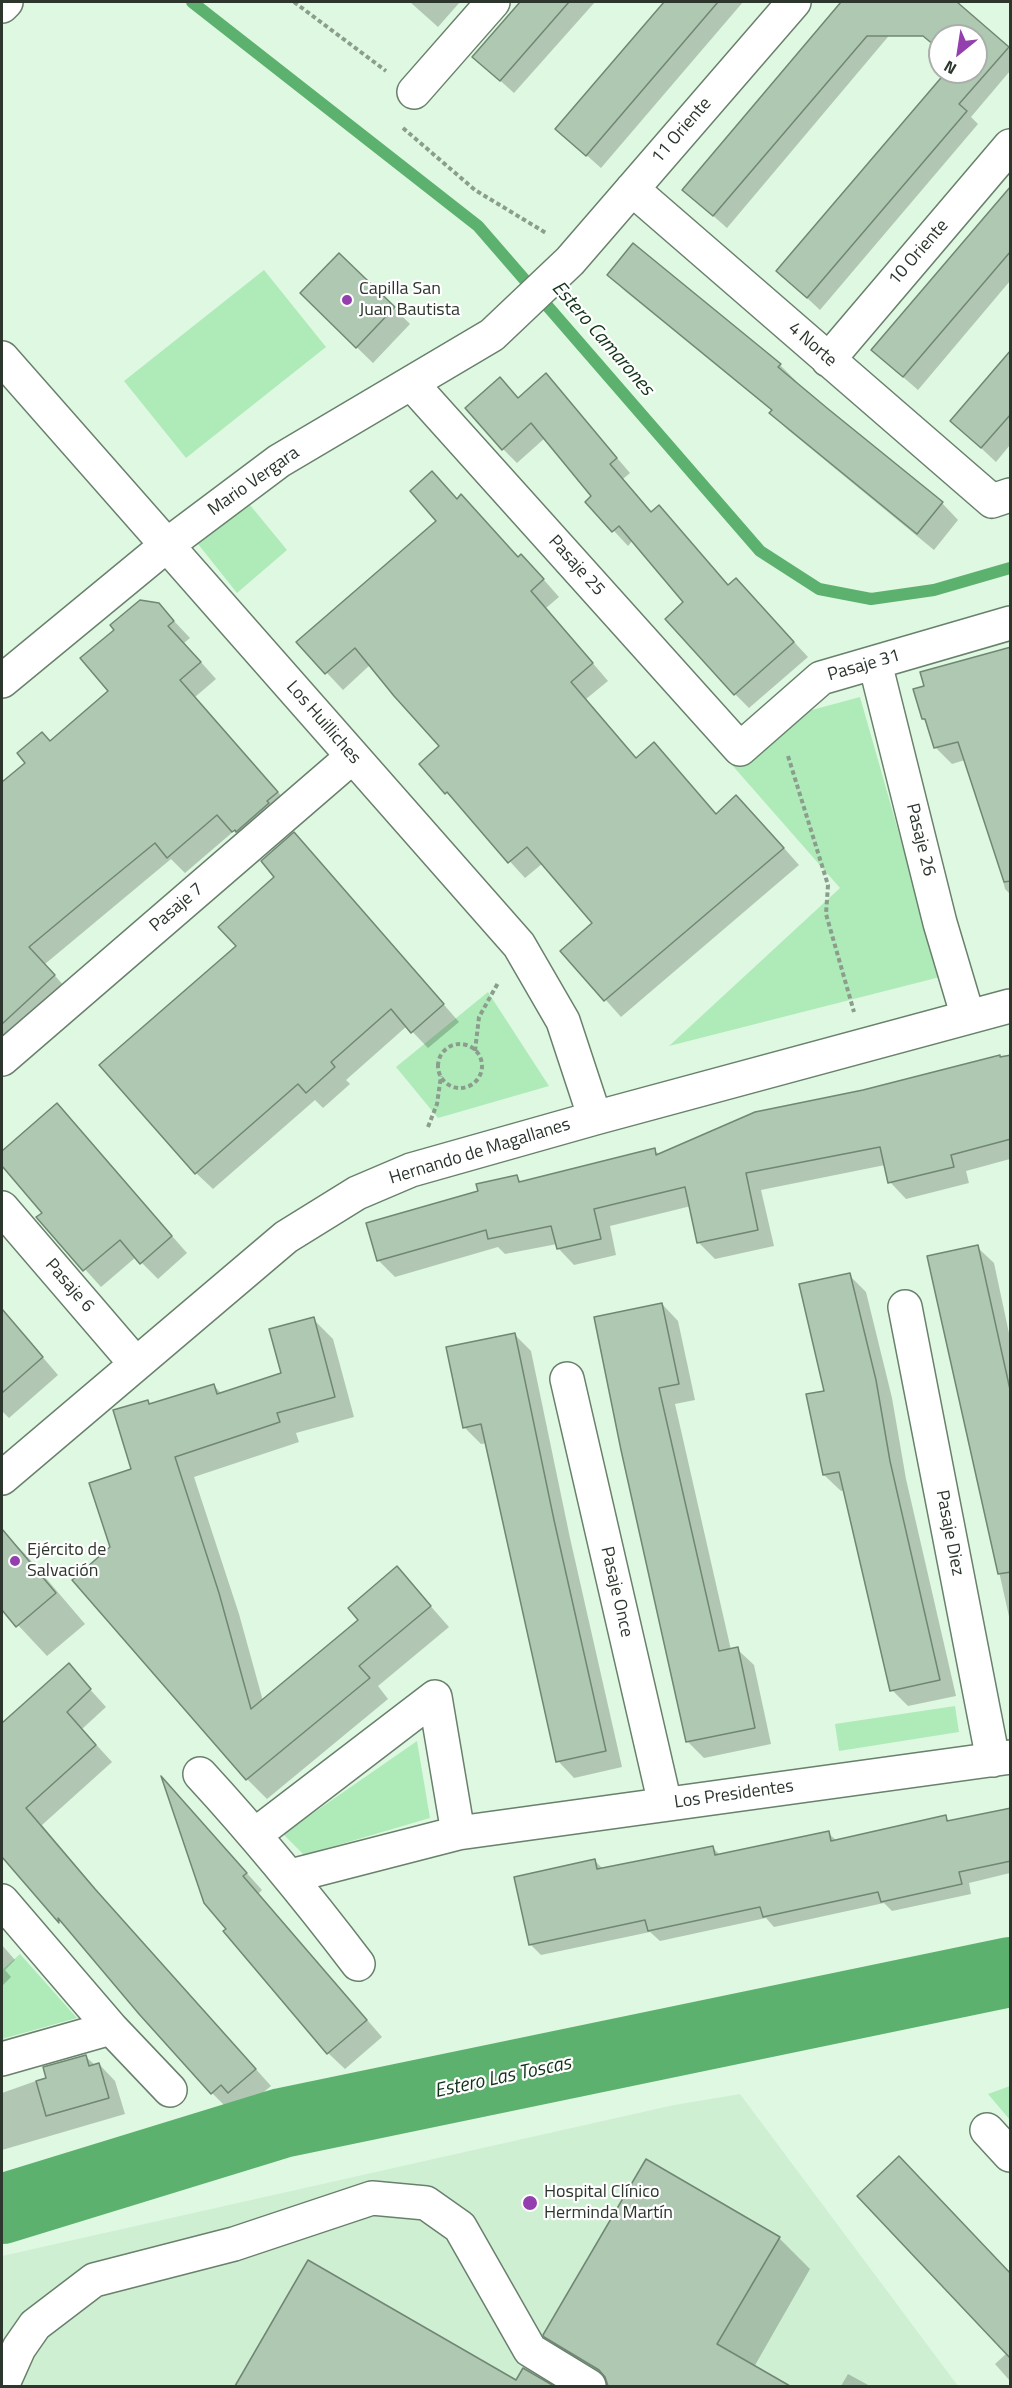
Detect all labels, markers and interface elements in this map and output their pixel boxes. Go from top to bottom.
north arrow [928,24,988,84]
text: N [939,55,961,81]
street label: 11 Oriente [648,94,716,168]
street label: 10 Oriente [885,216,953,290]
water label: Estero Camarones [546,277,658,401]
place label: Capilla San Juan Bautista [359,279,460,322]
marker: Capilla San Juan Bautista [340,293,354,307]
street label: 4 Norte [783,318,841,372]
street label: Mario Vergara [204,443,304,521]
street label: Pasaje 25 [543,531,609,601]
street label: Pasaje 31 [825,645,903,687]
street label: Los Huilliches [281,677,365,769]
street label: Pasaje 26 [901,801,939,879]
street label: Pasaje 7 [146,879,208,937]
street label: Hernando de Magallanes [387,1114,573,1190]
street label: Pasaje 6 [40,1255,98,1317]
street label: Pasaje Diez [930,1488,968,1578]
place label: Ejército de Salvación [27,1540,106,1582]
street label: Pasaje Once [595,1545,637,1639]
marker: Ejército de Salvación [8,1554,22,1568]
street label: Los Presidentes [673,1776,795,1814]
water label: Estero Las Toscas [433,2052,573,2104]
place label: Hospital Clínico Herminda Martín [544,2182,673,2224]
marker: Hospital Clínico Herminda Martín [521,2194,539,2212]

